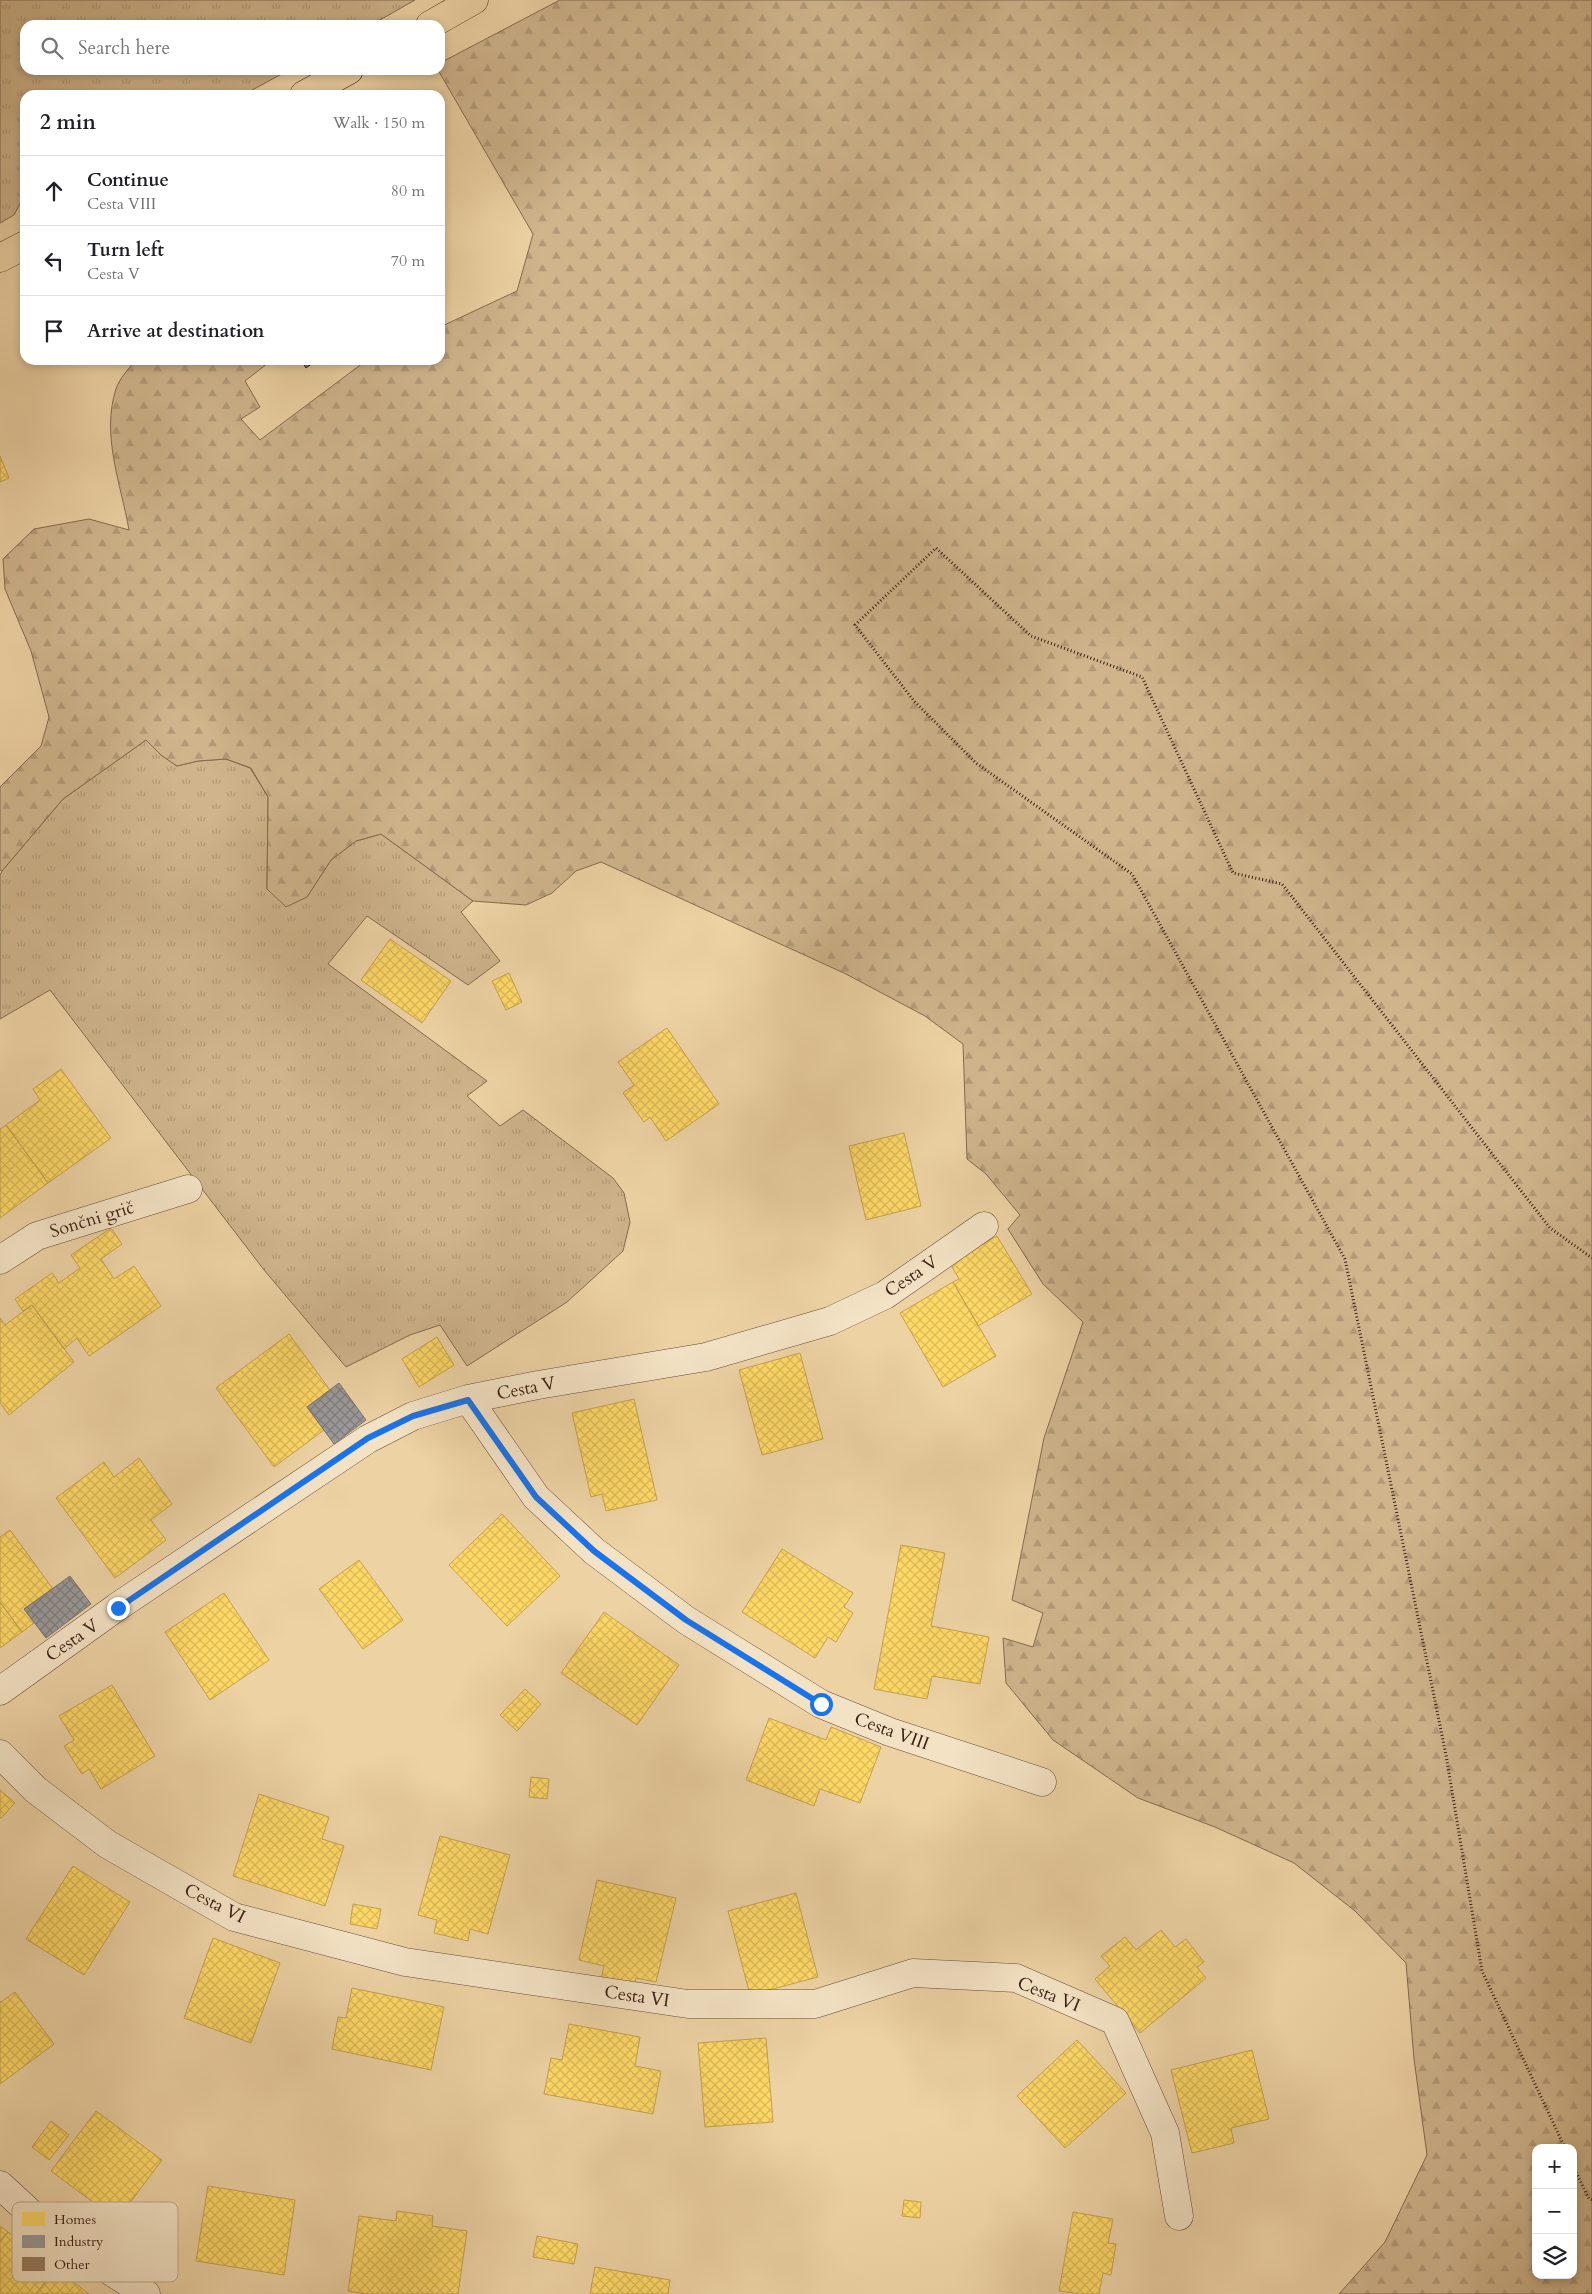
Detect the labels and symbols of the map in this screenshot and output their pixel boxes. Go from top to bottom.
street label: Sončni grič [47,1195,138,1244]
street label: Cesta V [880,1249,944,1303]
street label: Cesta V [495,1370,558,1406]
route end [107,1597,130,1620]
street label: Cesta V [41,1613,104,1668]
route start [810,1693,833,1716]
street label: Cesta VIII [851,1706,933,1757]
street label: Cesta VI [180,1877,250,1929]
street label: Cesta VI [1014,1971,1084,2018]
street label: Cesta VI [603,1980,671,2013]
legend [12,2202,178,2282]
text: Homes [54,2210,96,2229]
text: Industry [54,2232,104,2251]
text: Other [54,2255,91,2274]

